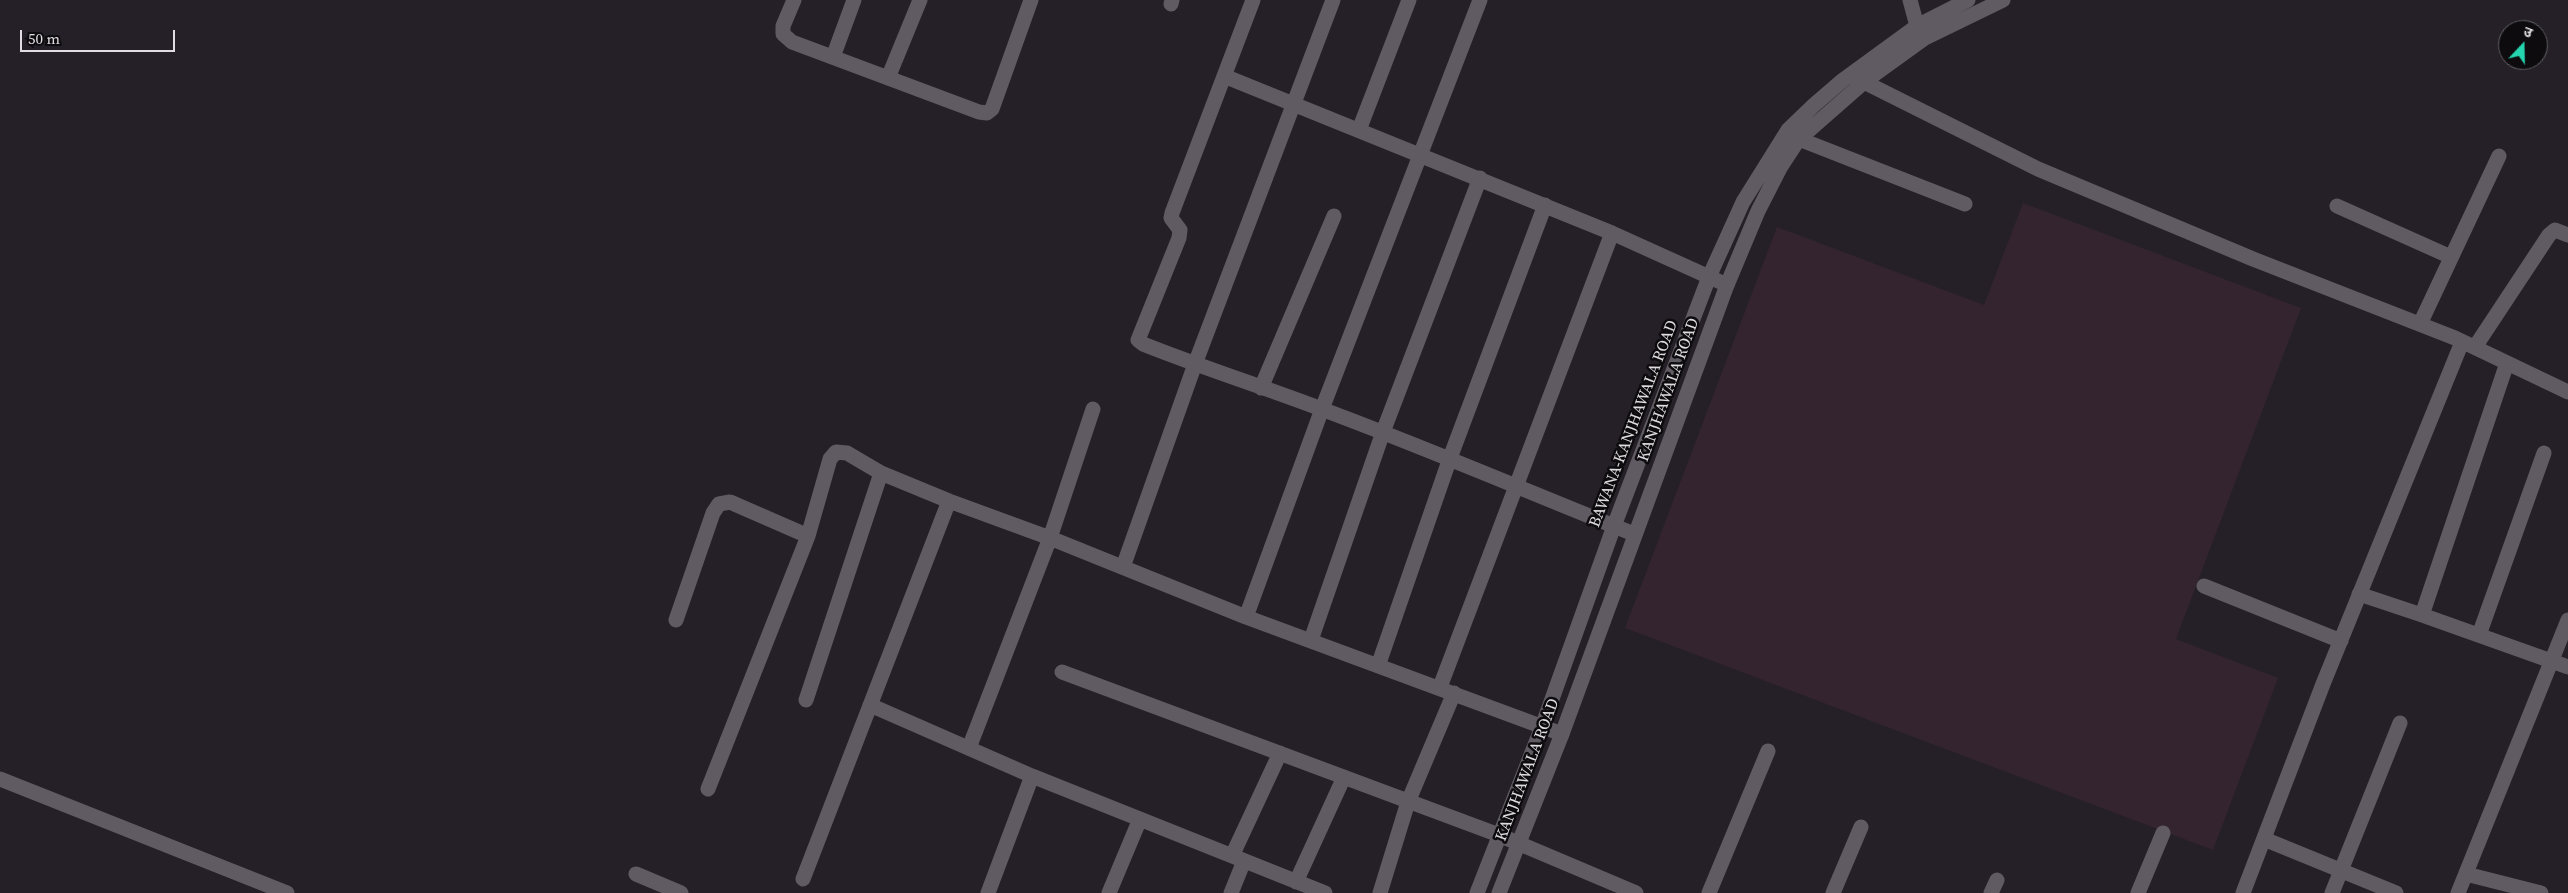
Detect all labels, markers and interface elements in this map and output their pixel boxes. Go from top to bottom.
scale bar [22,20,178,52]
north arrow [2498,20,2548,70]
text: उ [2521,21,2535,43]
text: 50 m [28,28,60,49]
street label: KANJHAWALA ROAD [1634,316,1704,464]
street label: BAWANA-KANJHAWALA ROAD [1586,318,1682,530]
street label: KANJHAWALA ROAD [1492,696,1564,844]

